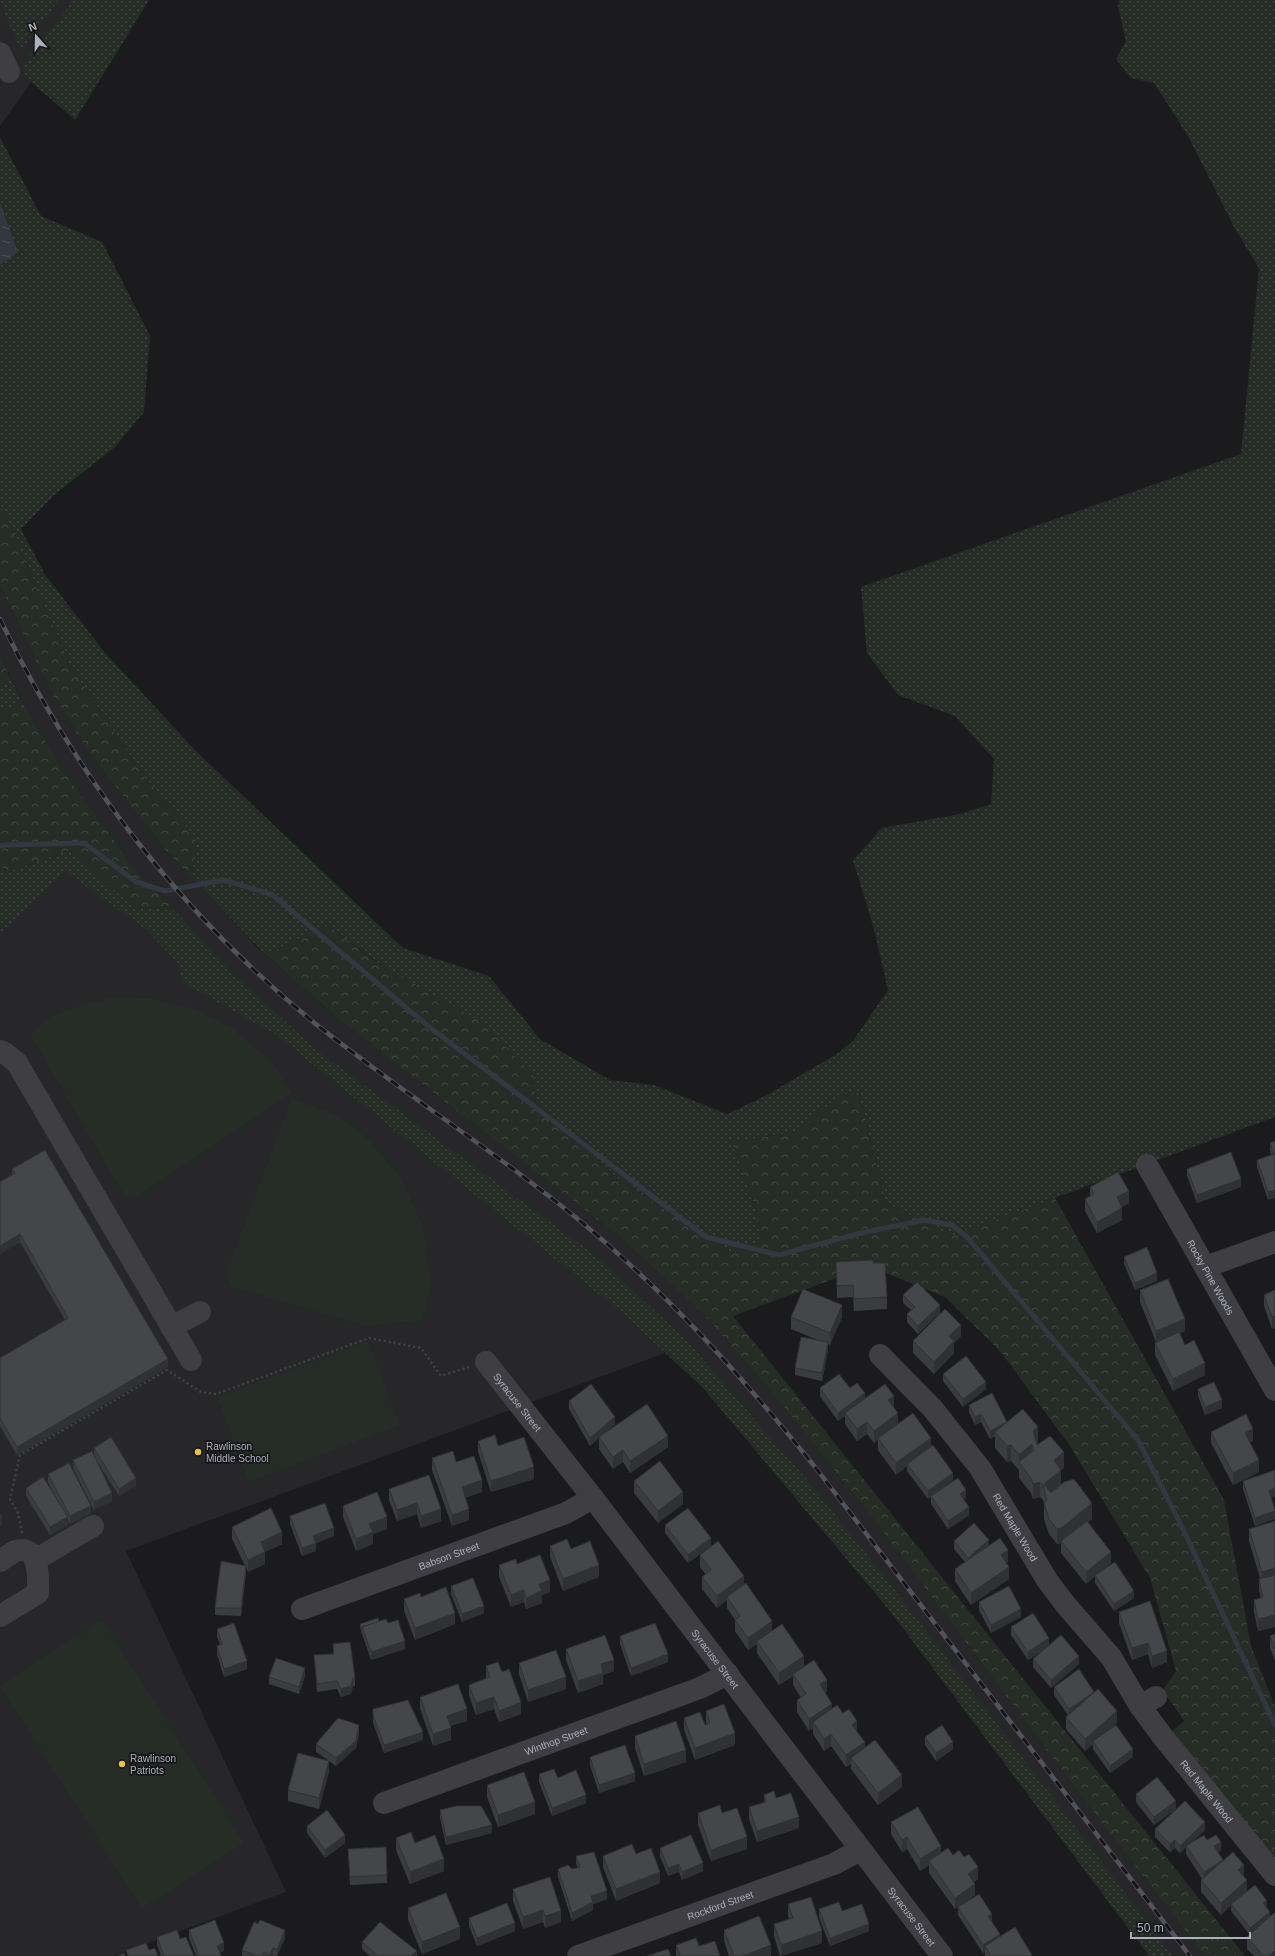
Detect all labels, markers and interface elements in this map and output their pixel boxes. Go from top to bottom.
north arrow [16,16,56,56]
text: N [27,20,38,34]
street label: Rocky Pine Woods [1185,1238,1236,1317]
street label: Syracuse Street [491,1371,544,1434]
place label: Rawlinson Middle School [206,1441,269,1464]
marker: Rawlinson Middle School [193,1447,203,1457]
street label: Red Maple Wood [990,1491,1039,1563]
street label: Babson Street [417,1540,481,1572]
street label: Syracuse Street [689,1627,741,1691]
street label: Winthop Street [523,1724,589,1757]
place label: Rawlinson Patriots [130,1753,176,1776]
street label: Red Maple Wood [1178,1758,1235,1825]
marker: Rawlinson Patriots [117,1759,127,1769]
street label: Syracuse Street [885,1885,937,1948]
street label: Rockford Street [686,1888,755,1922]
scale bar [1131,1914,1250,1940]
text: 50 m [1137,1921,1164,1935]

